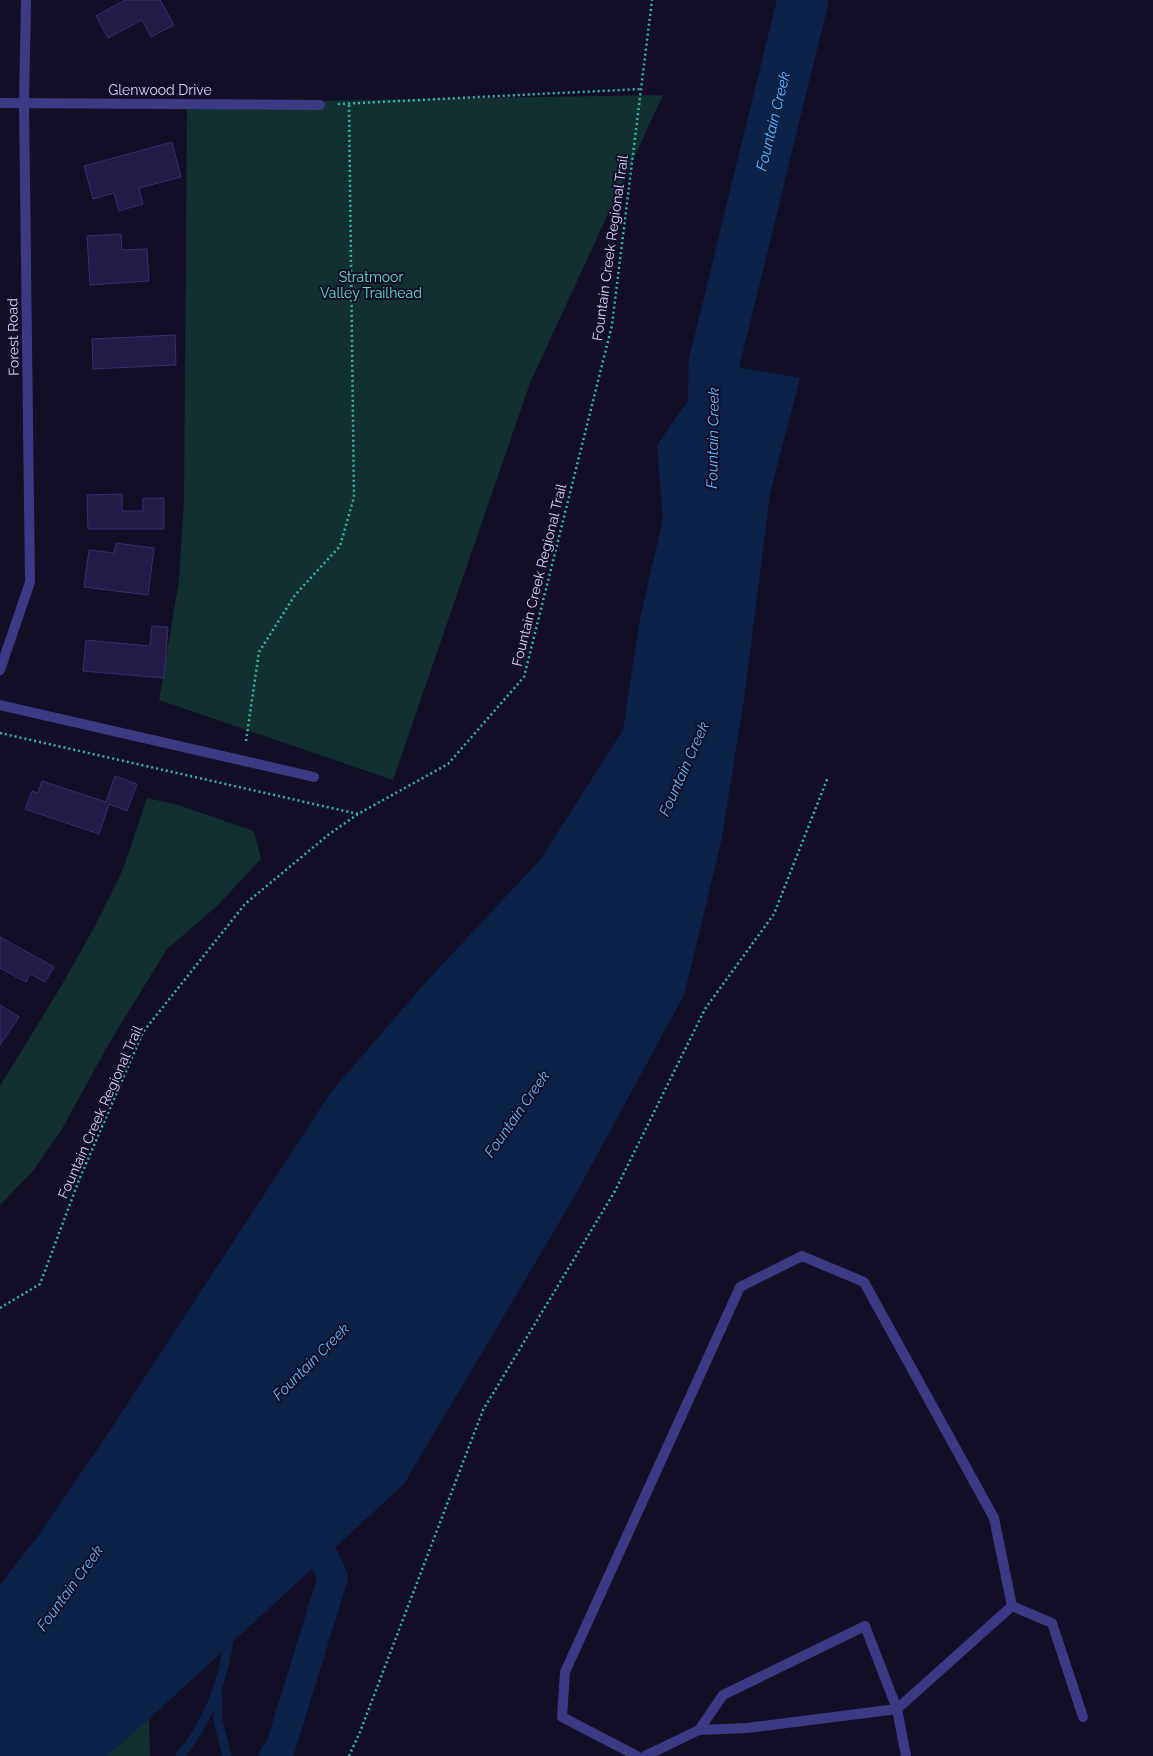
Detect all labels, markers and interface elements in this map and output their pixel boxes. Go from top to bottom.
water label: Fountain Creek [752,70,794,173]
street label: Glenwood Drive [108,82,212,98]
street label: Fountain Creek Regional Trail [589,154,631,342]
park label: Stratmoor Valley Trailhead [320,269,422,301]
street label: Forest Road [4,298,22,376]
water label: Fountain Creek [703,387,723,489]
street label: Fountain Creek Regional Trail [509,482,569,668]
water label: Fountain Creek [655,719,713,819]
street label: Fountain Creek Regional Trail [55,1023,146,1201]
water label: Fountain Creek [481,1067,553,1161]
water label: Fountain Creek [269,1320,353,1404]
water label: Fountain Creek [33,1542,107,1634]

